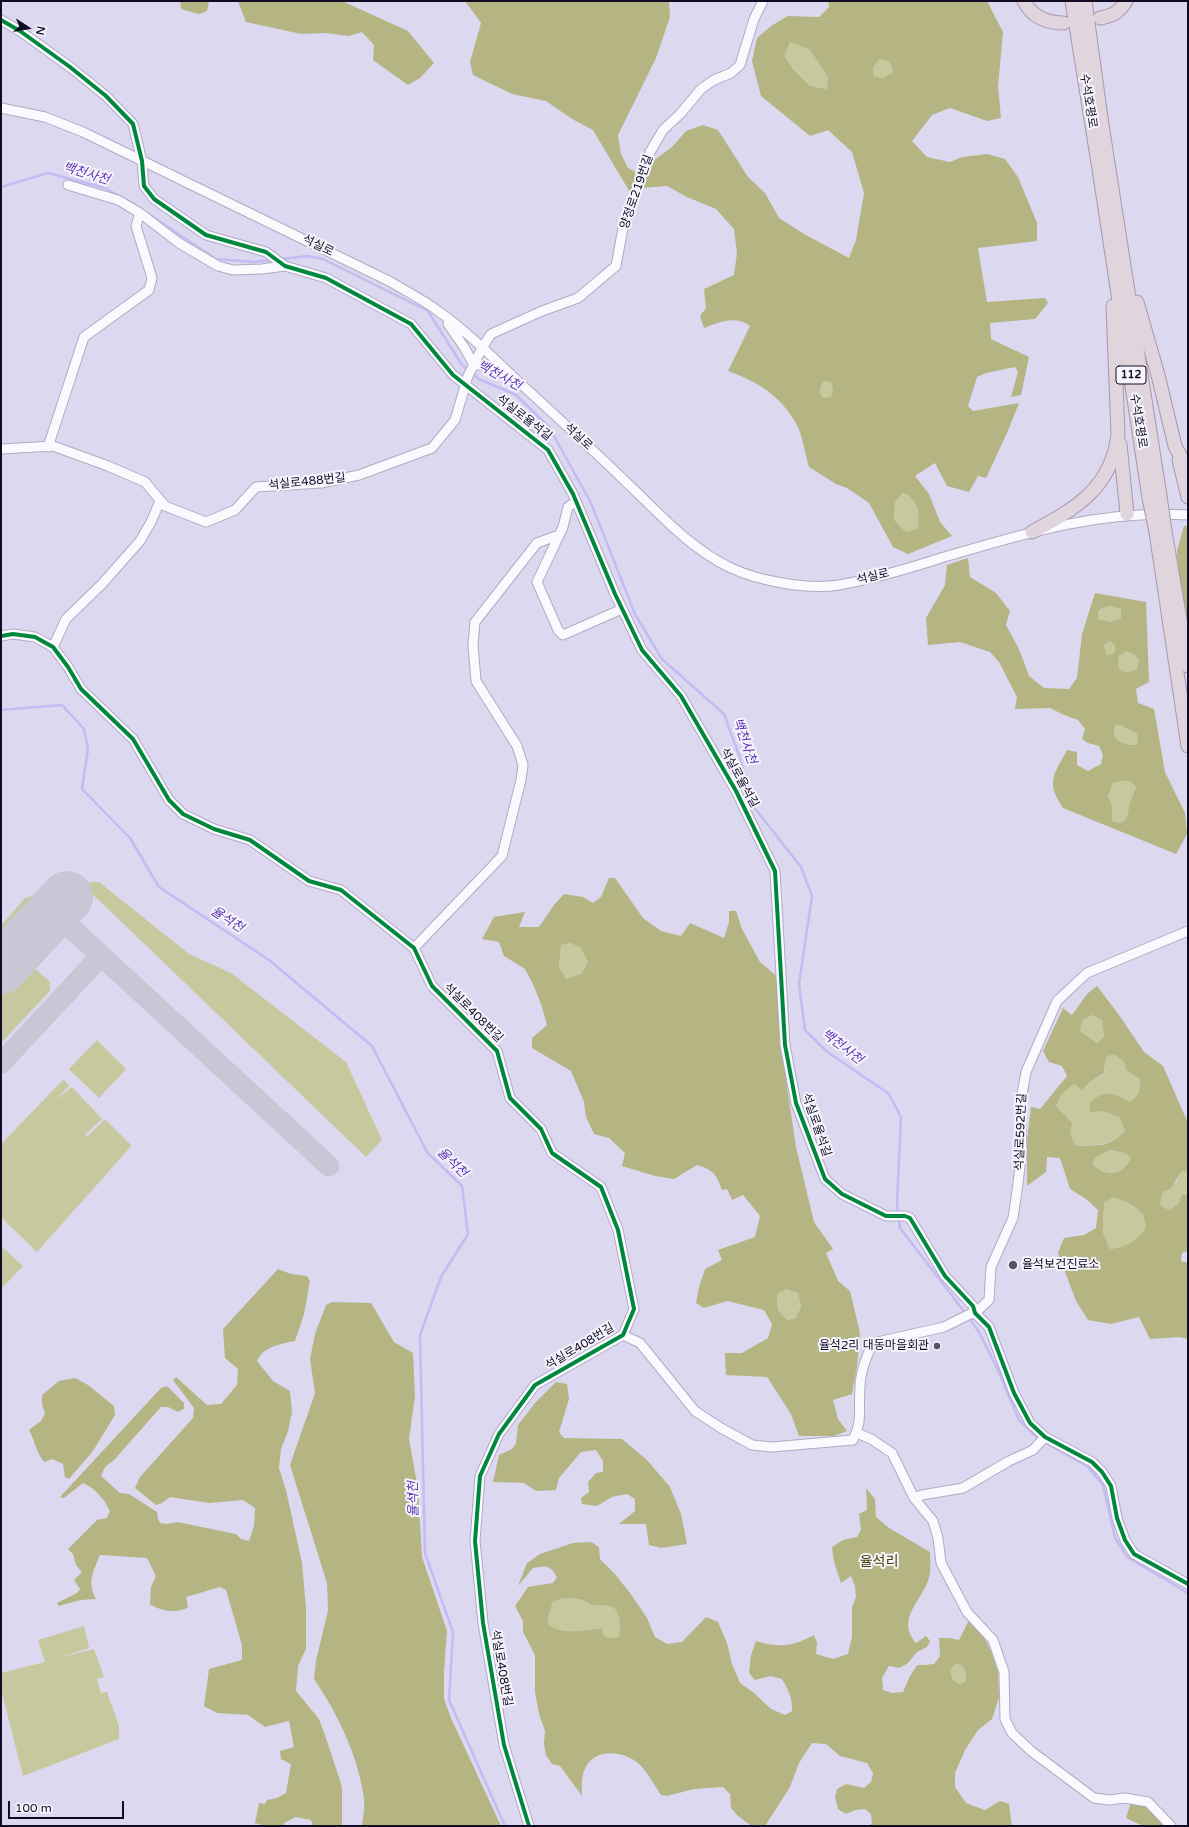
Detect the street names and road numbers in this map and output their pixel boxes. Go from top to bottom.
street label: 수석호평로 [1077,73,1099,129]
street label: 양정로219번길 [618,153,656,231]
street label: 석실로 [300,232,336,260]
road number: 112 [1116,366,1146,384]
street label: 석실로율석길 [493,392,555,444]
street label: 수석호평로 [1127,393,1149,449]
street label: 석실로 [561,420,595,454]
street label: 석실로488번길 [268,471,346,493]
street label: 석실로 [855,566,891,588]
street label: 석실로율석길 [717,746,761,810]
street label: 석실로408번길 [440,980,506,1046]
street label: 석실로율석길 [798,1091,834,1159]
street label: 석실로592번길 [1012,1093,1030,1171]
street label: 석실로408번길 [543,1321,617,1373]
street label: 석실로408번길 [487,1628,515,1708]

